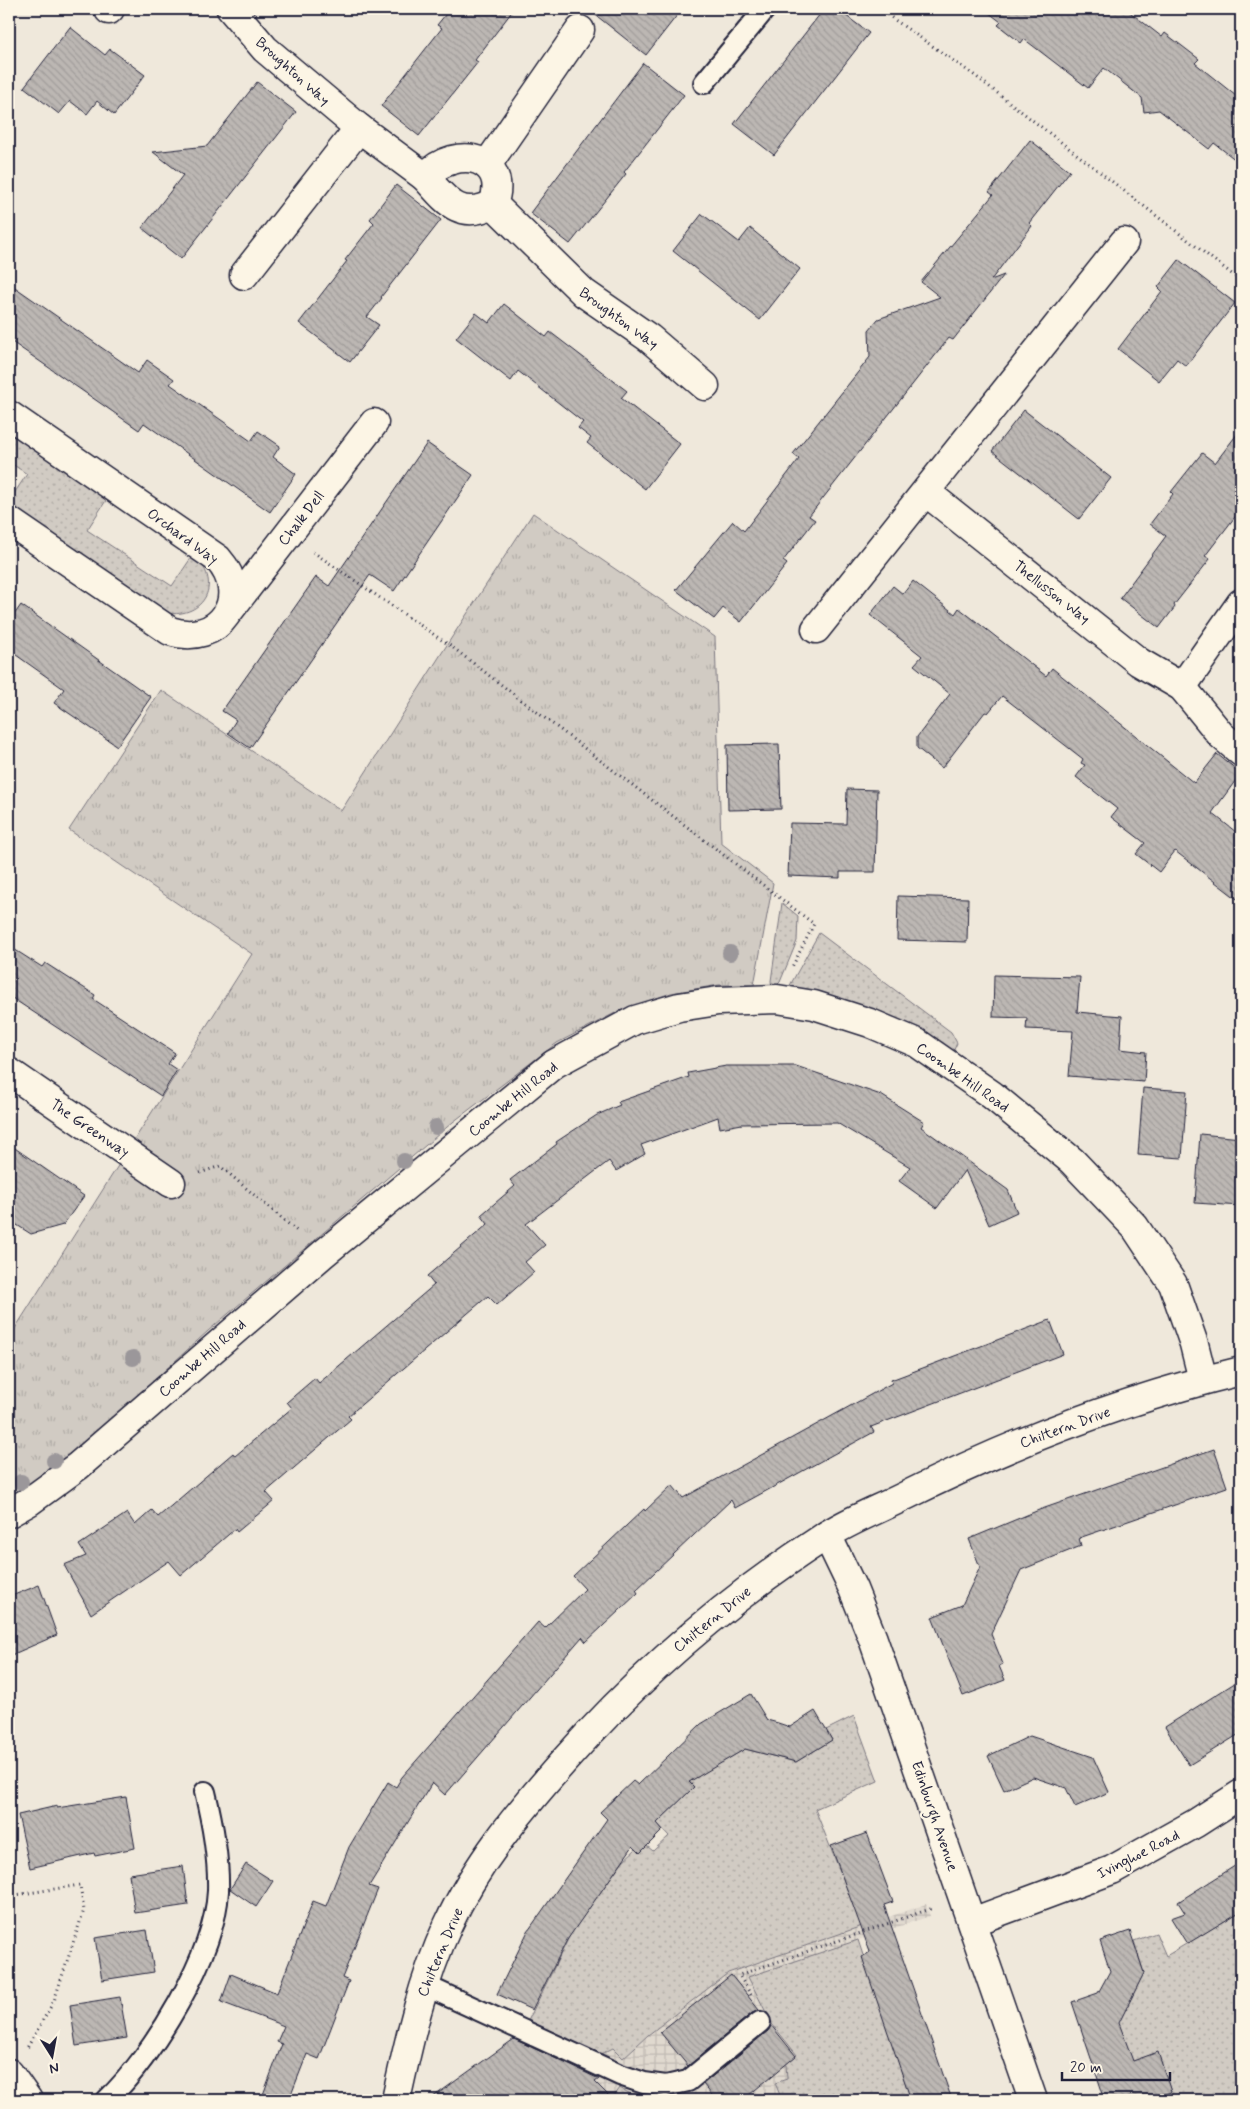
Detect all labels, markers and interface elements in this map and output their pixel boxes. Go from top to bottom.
street label: Broughton Way [251,33,334,111]
street label: Broughton Way [575,283,662,354]
street label: Chalk Dell [274,487,330,550]
street label: Orchard Way [143,504,222,569]
street label: Thellusson Way [1009,556,1094,629]
street label: Coombe Hill Road [912,1038,1013,1117]
street label: Coombe Hill Road [465,1058,562,1142]
street label: The Greenway [46,1095,133,1163]
street label: Coombe Hill Road [155,1315,251,1402]
street label: Chiltern Drive [1017,1402,1114,1454]
street label: Chiltern Drive [669,1582,756,1657]
street label: Edinburgh Avenue [905,1758,962,1875]
street label: Ivinghoe Road [1094,1826,1184,1885]
street label: Chiltern Drive [413,1905,469,2000]
north arrow [28,2032,78,2082]
scale bar [1062,2049,1170,2081]
text: N [48,2058,61,2078]
text: 20 m [1070,2058,1102,2078]

